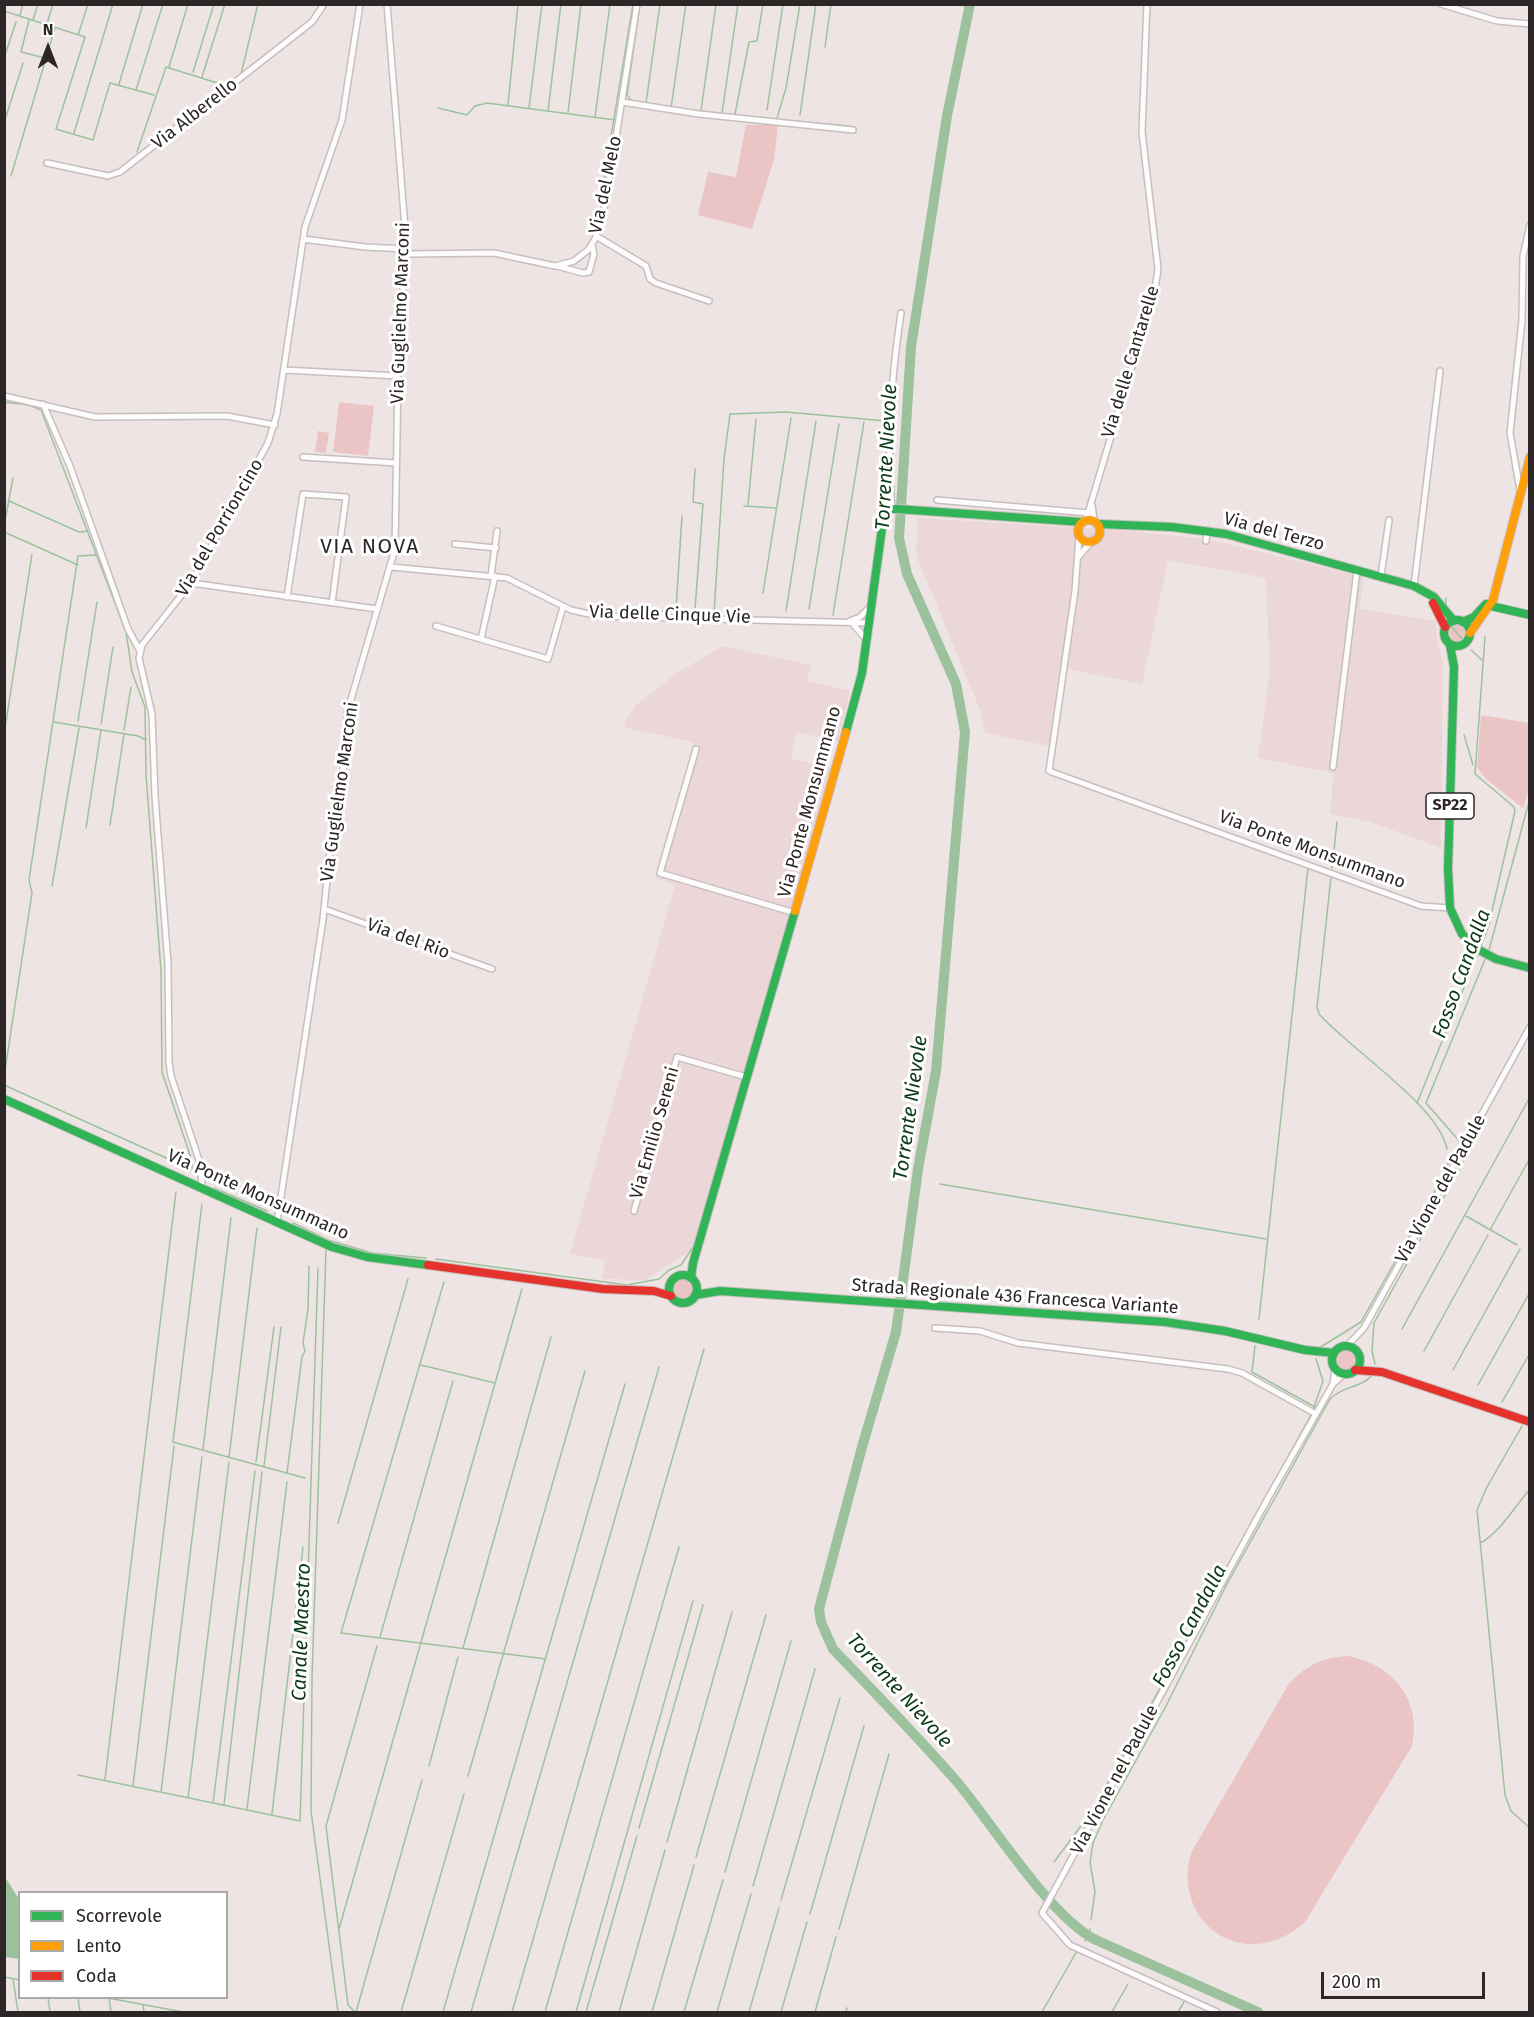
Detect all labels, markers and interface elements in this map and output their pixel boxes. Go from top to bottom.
north arrow [18,18,78,78]
text: N [43,20,53,39]
street label: Via Alberello [148,74,242,154]
street label: Via del Melo [585,134,627,236]
street label: Via Guglielmo Marconi [387,222,415,404]
street label: Via delle Cantarelle [1098,283,1164,441]
water label: Torrente Nievole [871,383,903,531]
street label: Via del Porrioncino [172,455,268,601]
street label: Via del Terzo [1221,508,1327,556]
district label: VIA NOVA [320,534,420,560]
street label: Via delle Cinque Vie [589,601,751,629]
street label: Via Guglielmo Marconi [317,701,363,883]
street label: Via Ponte Monsummano [774,704,846,900]
road number: SP22 [1426,793,1474,819]
street label: Via Ponte Monsummano [1216,806,1408,894]
water label: Fosso Candalla [1428,906,1496,1042]
street label: Via del Rio [364,914,452,964]
water label: Torrente Nievole [889,1034,933,1182]
street label: Via Emilio Sereni [626,1064,684,1202]
street label: Via Vione del Padule [1391,1111,1491,1267]
street label: Via Ponte Monsummano [164,1145,352,1245]
street label: Strada Regionale 436 Francesca Variante [851,1275,1179,1319]
water label: Fosso Candalla [1148,1561,1232,1691]
water label: Canale Maestro [288,1562,316,1702]
water label: Torrente Nievole [841,1629,957,1753]
street label: Via Vione nel Padule [1066,1702,1164,1858]
legend [18,1891,228,1999]
text: Scorrevole [76,1905,162,1927]
text: Lento [76,1935,122,1957]
scale bar [1324,1960,1488,1998]
text: Coda [76,1965,117,1987]
text: 200 m [1332,1971,1381,1993]

